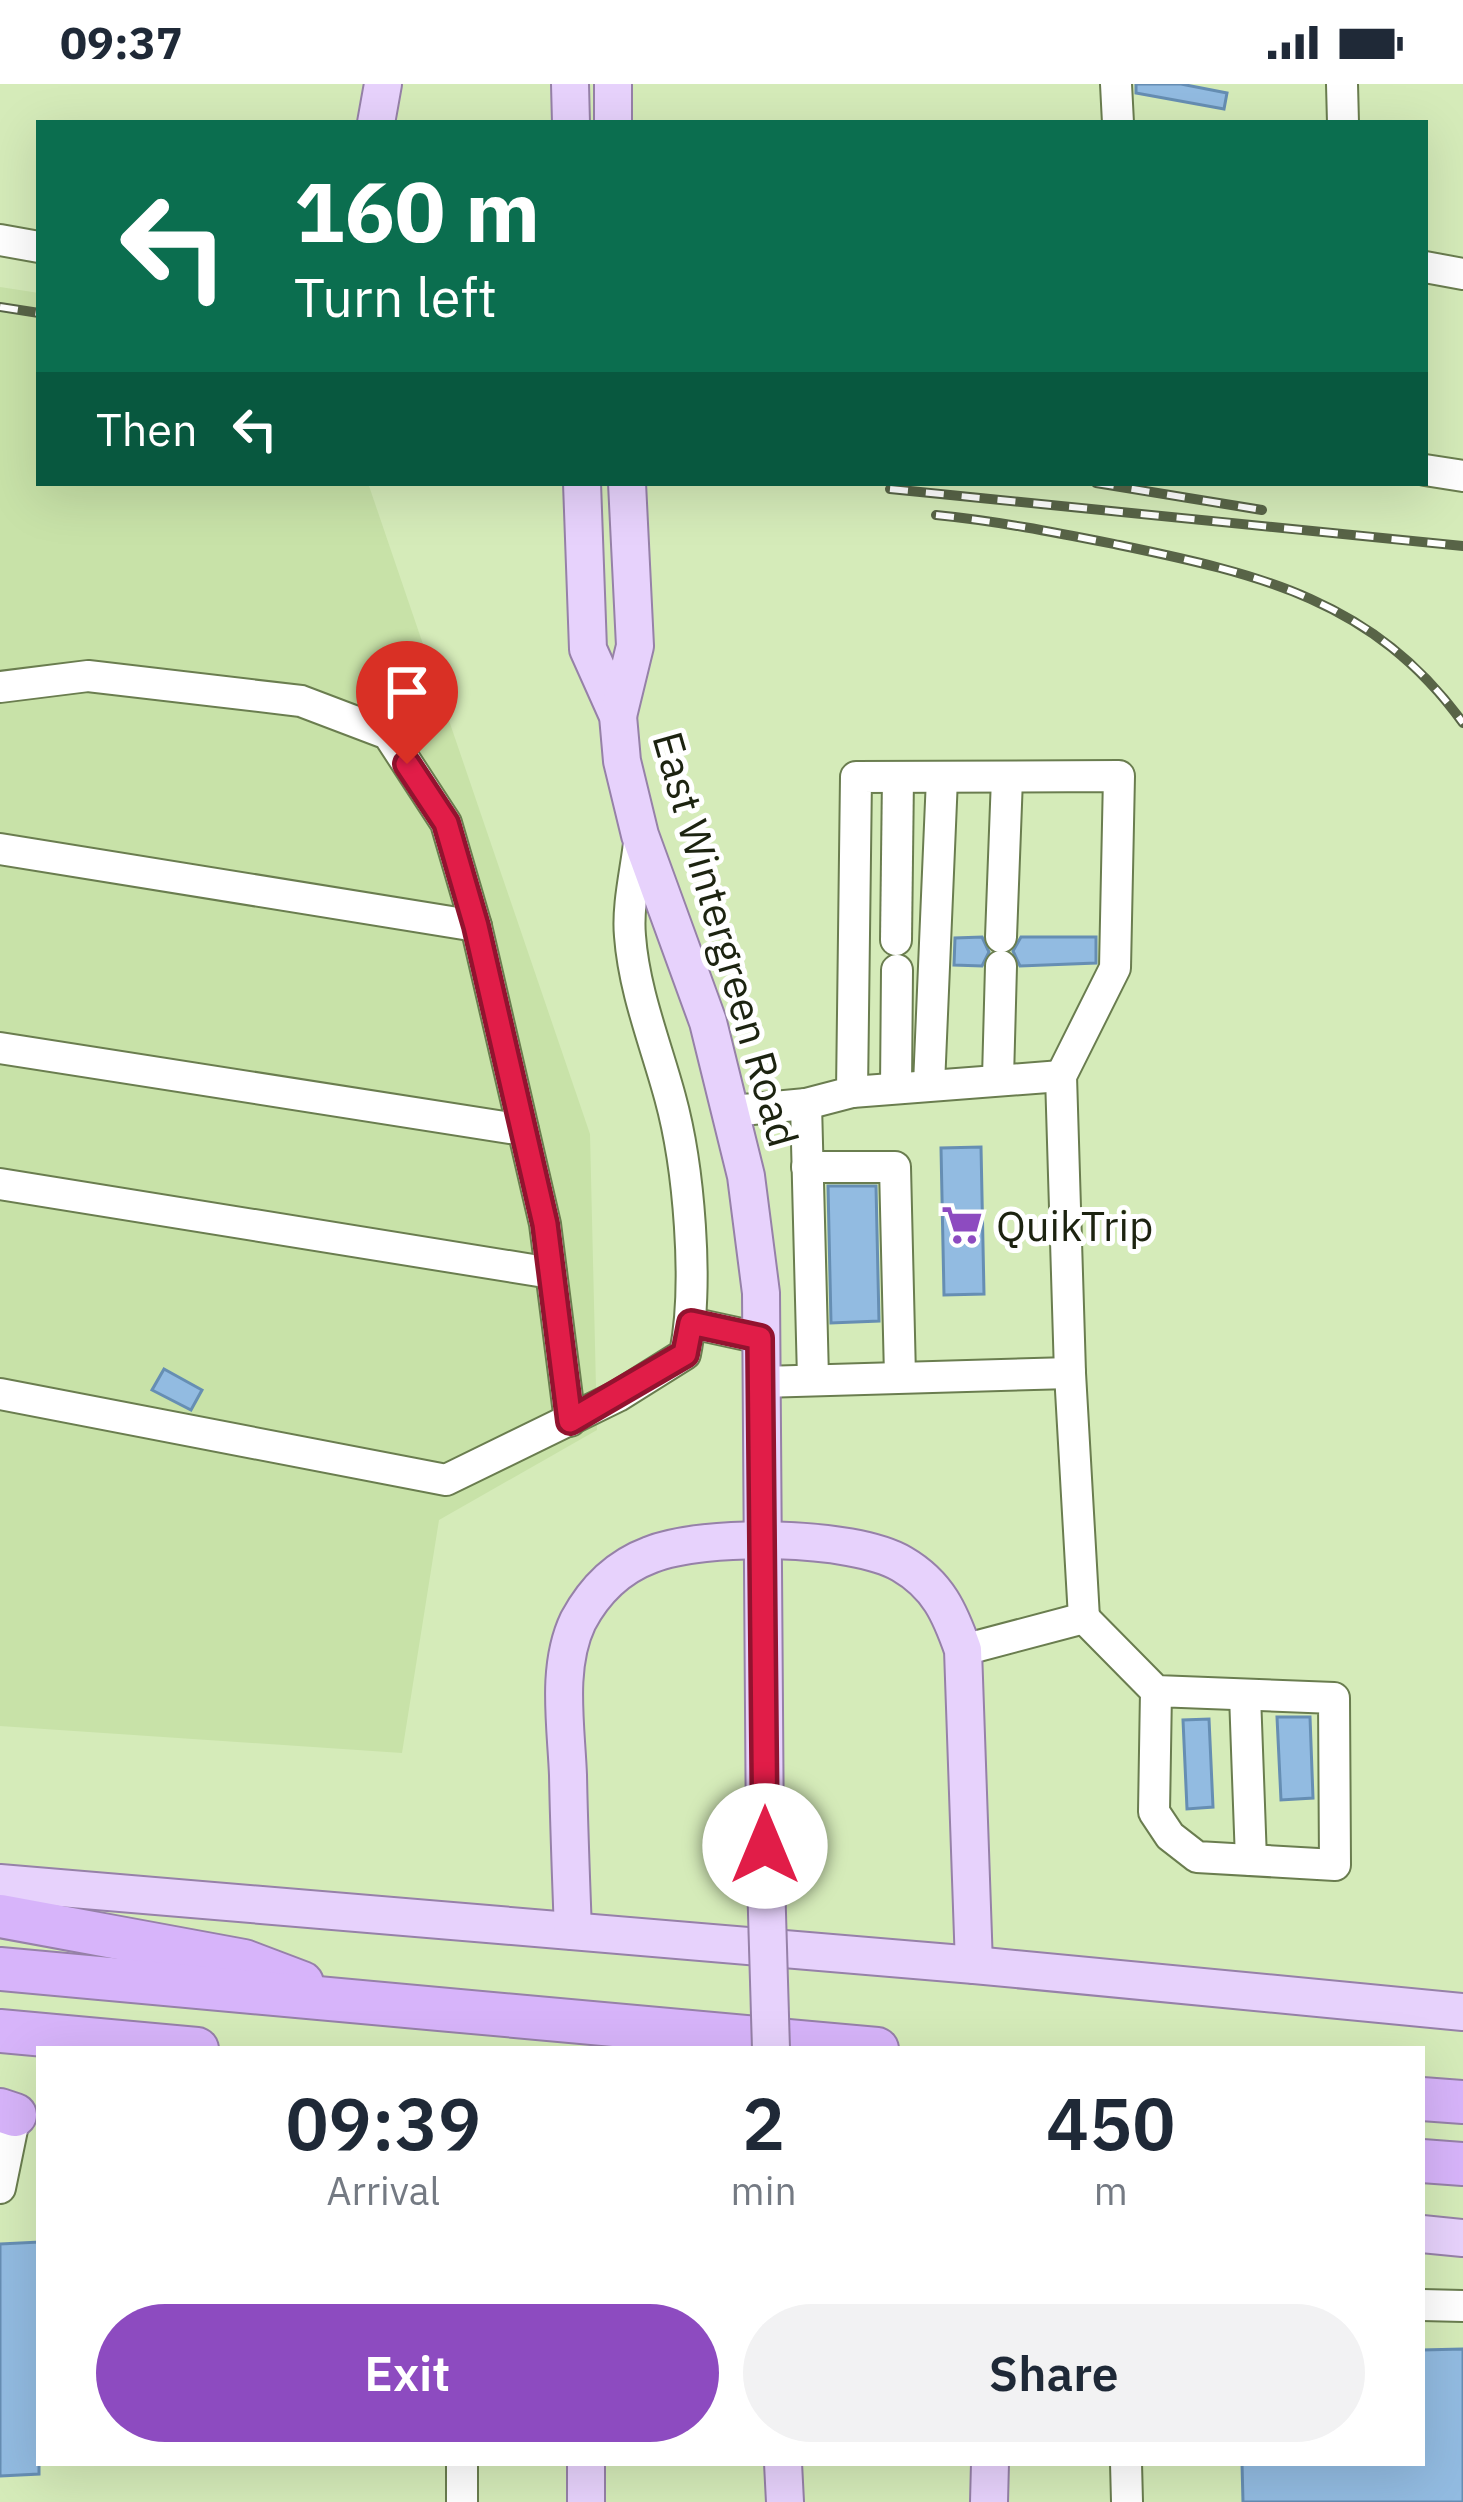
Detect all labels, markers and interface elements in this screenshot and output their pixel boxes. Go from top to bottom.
text: 09:37 [60,13,183,71]
text: 160 m [294,156,540,265]
icon: left [96,168,252,324]
text: Turn left [294,262,497,332]
icon: left [222,396,288,462]
text: Then [96,400,198,458]
pin [356,641,458,764]
icon: arrive [374,659,440,725]
street label: East Wintergreen Road [640,725,812,1153]
place label: QuikTrip [996,1198,1153,1253]
supermarket icon: QuikTrip [939,1202,985,1248]
position arrow [702,1783,828,1909]
text: 09:39 [285,2076,481,2170]
text: 2 [742,2076,785,2170]
text: 450 [1046,2076,1176,2170]
text: Arrival [326,2165,440,2216]
text: min [731,2165,797,2216]
text: m [1094,2165,1128,2216]
button: Exit [96,2304,719,2442]
button: Share [743,2304,1365,2442]

